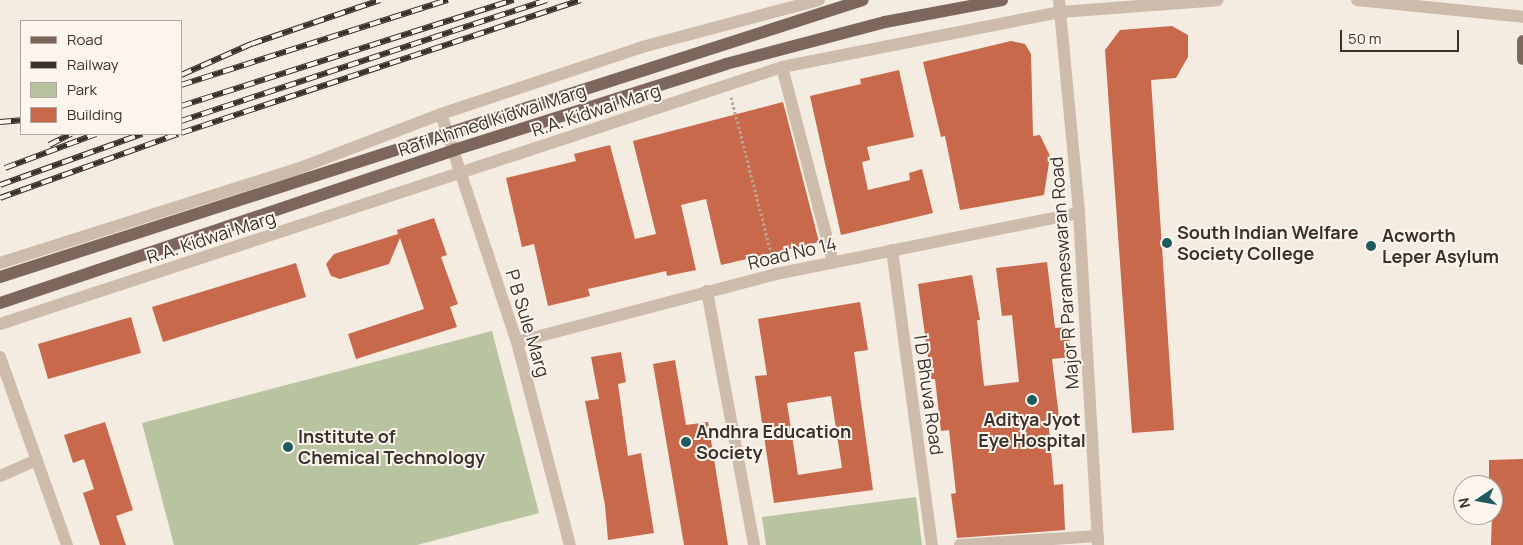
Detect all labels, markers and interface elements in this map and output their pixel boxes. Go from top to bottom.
legend [20,20,182,135]
scale bar [1343,20,1462,52]
text: 50 m [1348,28,1382,49]
text: Road [67,29,103,50]
text: Railway [67,54,119,75]
text: Park [67,79,97,100]
street label: Rafi Ahmed Kidwai Marg [395,79,589,161]
street label: R.A. Kidwai Marg [529,79,663,141]
text: Building [67,104,122,125]
street label: Major R Parameswaran Road [1045,156,1083,390]
street label: R.A. Kidwai Marg [144,206,278,268]
place label: South Indian Welfare Society College [1177,222,1359,264]
place label: Acworth Leper Asylum [1382,225,1499,268]
street label: Road No 14 [746,232,838,274]
marker: South Indian Welfare Society College [1161,237,1173,249]
marker: Acworth Leper Asylum [1364,239,1378,253]
street label: P B Sule Marg [501,267,555,379]
street label: I D Bhuva Road [910,334,948,456]
marker: Aditya Jyot Eye Hospital [1025,393,1039,407]
place label: Aditya Jyot Eye Hospital [978,409,1086,452]
place label: Andhra Education Society [696,421,851,464]
place label: Institute of Chemical Technology [298,426,485,468]
marker: Andhra Education Society [680,436,692,448]
marker: Institute of Chemical Technology [282,441,294,453]
north arrow [1453,475,1503,525]
text: N [1453,496,1474,510]

